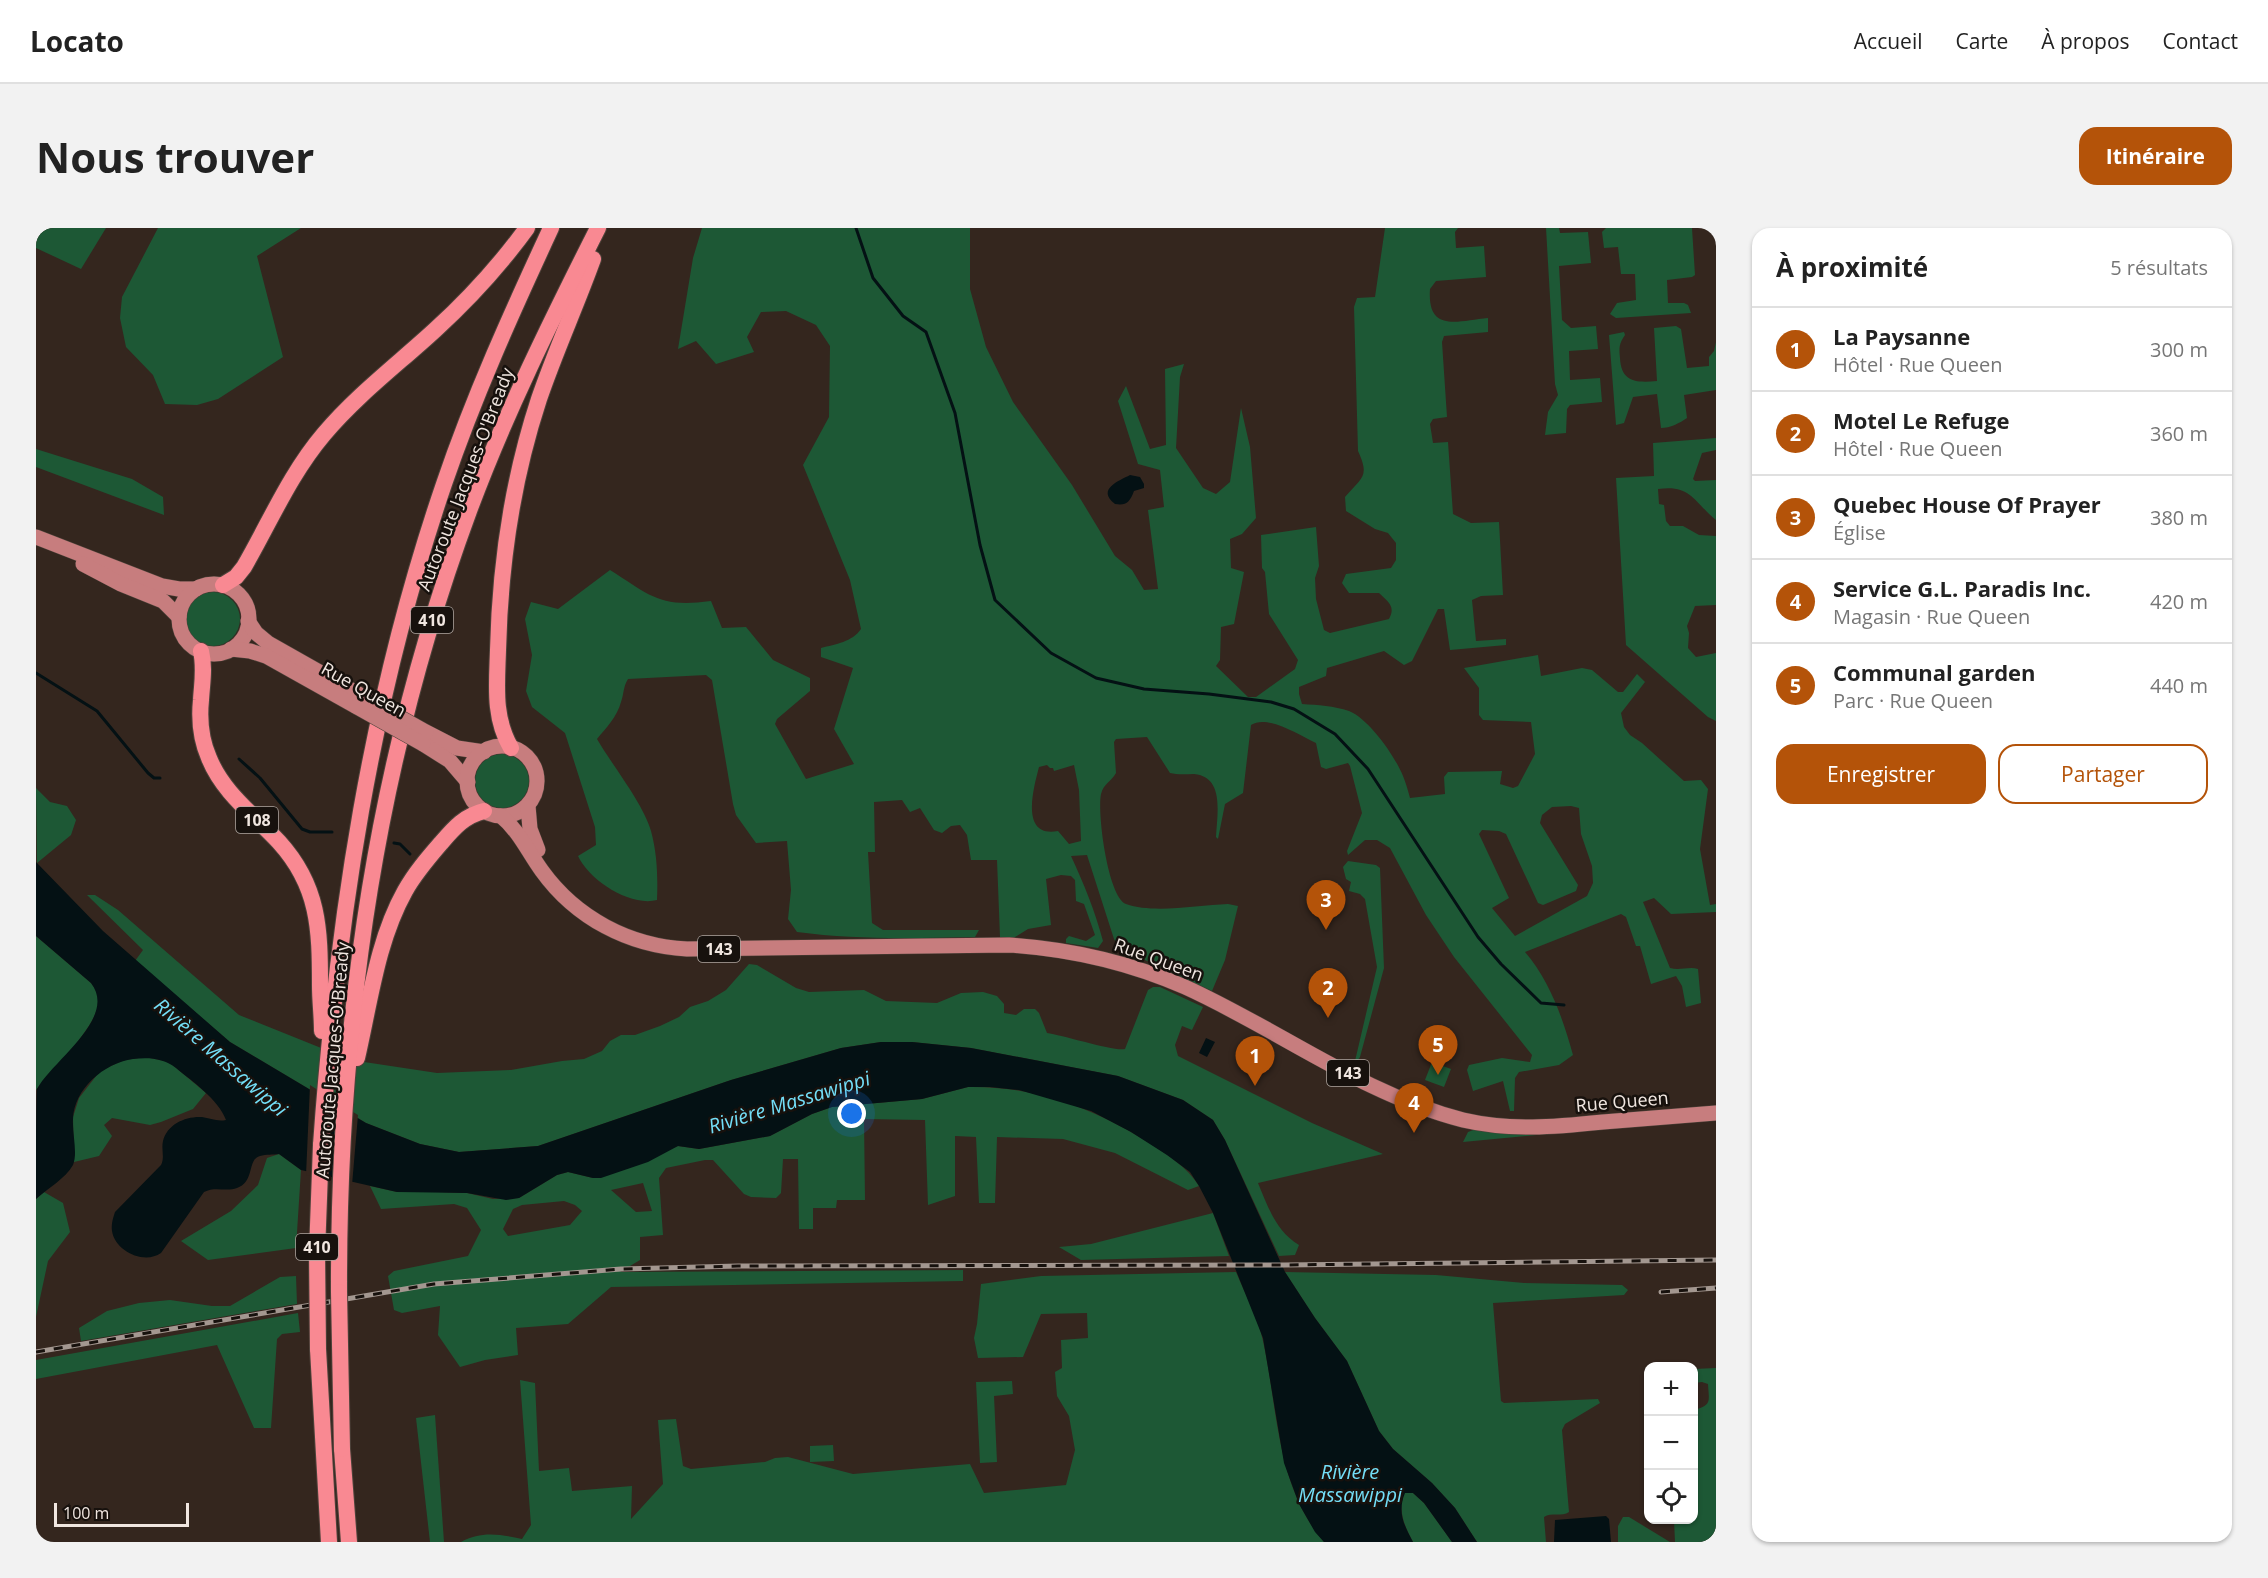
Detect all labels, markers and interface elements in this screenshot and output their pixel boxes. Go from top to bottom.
text: Locato [30,22,124,60]
text: Accueil [1854,27,1922,55]
text: Carte [1955,27,2008,55]
text: À propos [2041,27,2130,55]
text: Contact [2163,27,2238,55]
button: Itinéraire [2079,127,2232,185]
text: Nous trouver [36,128,314,185]
text: À proximité [1776,249,1928,285]
text: 5 résultats [2110,254,2208,281]
text: La Paysanne [1833,321,1970,351]
text: 1 [1790,336,1801,363]
text: 300 m [2150,336,2208,363]
text: Hôtel · Rue Queen [1833,351,2002,378]
street label: Autoroute Jacques-O'Bready [411,363,519,594]
text: Motel Le Refuge [1833,405,2009,435]
text: 2 [1790,420,1801,447]
text: 360 m [2150,420,2208,447]
text: Hôtel · Rue Queen [1833,435,2002,462]
text: Quebec House Of Prayer [1833,489,2101,519]
text: 3 [1790,504,1801,531]
text: 380 m [2150,504,2208,531]
text: Église [1833,519,1886,546]
text: Service G.L. Paradis Inc. [1833,573,2091,603]
text: 4 [1790,588,1801,615]
text: 420 m [2150,588,2208,615]
text: Magasin · Rue Queen [1833,603,2030,630]
road number: 410 [411,607,453,633]
street label: Rue Queen [317,656,411,722]
text: Communal garden [1833,657,2036,687]
text: 5 [1790,672,1801,699]
text: 440 m [2150,672,2208,699]
text: Parc · Rue Queen [1833,687,1993,714]
button: Enregistrer [1776,744,1986,804]
button: Partager [1998,744,2208,804]
road number: 108 [236,807,278,833]
pin: 3 [1306,880,1346,930]
street label: Rue Queen [1111,932,1207,986]
road number: 143 [698,936,740,962]
street label: Autoroute Jacques-O'Bready [310,940,354,1179]
pin: 2 [1308,968,1348,1018]
water label: Rivière Massawippi [149,992,294,1123]
pin: 5 [1418,1026,1458,1075]
pin: 1 [1236,1036,1274,1086]
road number: 143 [1327,1060,1369,1086]
water label: Rivière Massawippi [705,1064,874,1139]
pin: 4 [1394,1084,1434,1133]
street label: Rue Queen [1575,1085,1669,1117]
your location [837,1099,866,1128]
road number: 410 [296,1234,338,1260]
map controls [1644,1362,1698,1524]
button: + [1644,1362,1698,1416]
button: − [1644,1416,1698,1470]
water label: Rivière Massawippi [1298,1458,1403,1508]
button: locate [1644,1470,1698,1524]
scale bar [54,1500,189,1528]
text: 100 m [63,1502,109,1524]

